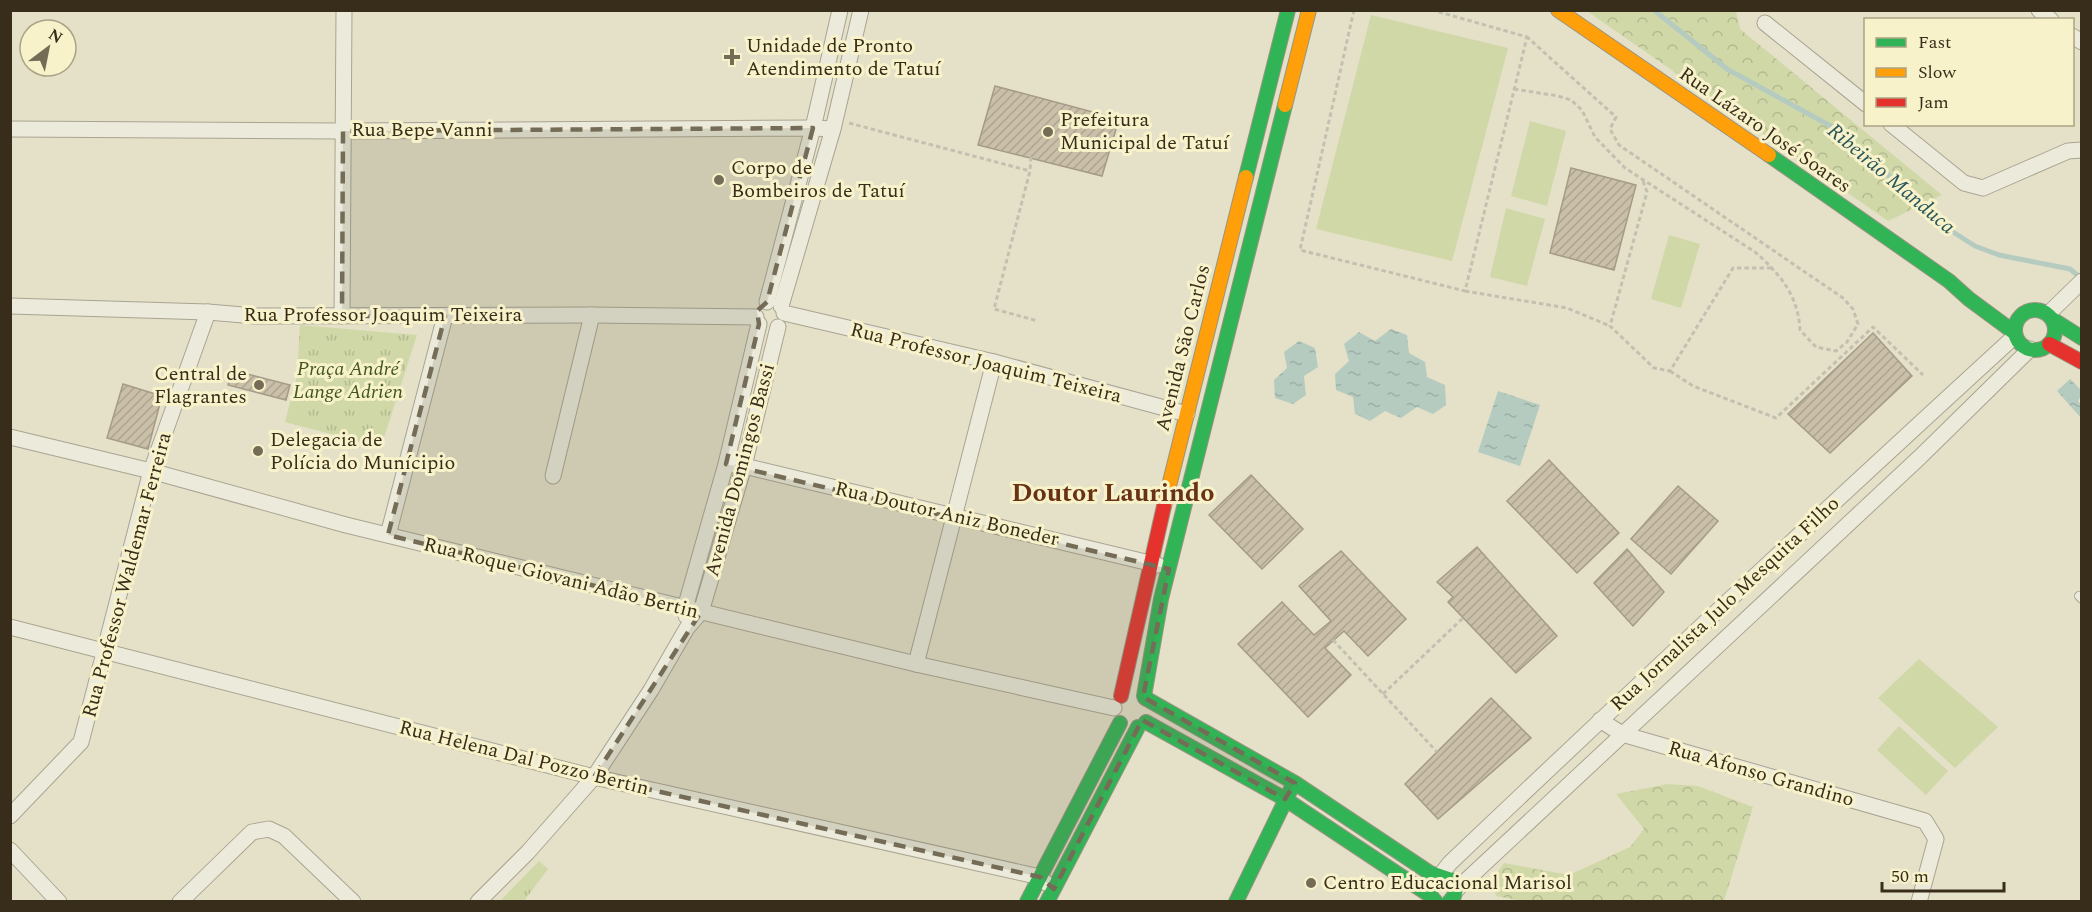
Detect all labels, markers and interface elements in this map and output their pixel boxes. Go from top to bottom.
north arrow [18,18,78,78]
legend [1864,18,2074,126]
text: N [44,22,67,50]
text: Fast [1918,29,1951,56]
place label: Unidade de Pronto Atendimento de Tatuí [746,31,941,84]
marker: Unidade de Pronto Atendimento de Tatuí [723,48,741,66]
street label: Rua Lázaro José Soares [1673,59,1857,201]
text: Slow [1918,59,1957,86]
text: Jam [1918,89,1949,116]
place label: Prefeitura Municipal de Tatuí [1060,105,1230,158]
street label: Rua Bepe Vanni [351,115,493,145]
water label: Ribeirão Manduca [1820,116,1963,243]
marker: Prefeitura Municipal de Tatuí [1041,125,1055,139]
place label: Corpo de Bombeiros de Tatuí [731,153,905,206]
marker: Corpo de Bombeiros de Tatuí [712,173,726,187]
street label: Avenida São Carlos [1148,261,1218,435]
street label: Rua Professor Joaquim Teixeira [244,300,523,330]
street label: Rua Professor Joaquim Teixeira [847,315,1125,411]
park label: Praça André Lange Adrien [293,354,404,407]
place label: Central de Flagrantes [154,359,247,412]
street label: Avenida Domingos Bassi [697,360,783,580]
marker: Central de Flagrantes [252,378,266,392]
place label: Delegacia de Polícia do Munícipio [270,425,455,478]
street label: Rua Professor Waldemar Ferreira [74,429,180,721]
marker: Delegacia de Polícia do Munícipio [251,444,265,458]
district label: Doutor Laurindo [1012,473,1214,513]
street label: Rua Doutor Aniz Boneder [832,474,1062,554]
street label: Rua Jornalista Julo Mesquita Filho [1604,489,1846,719]
street label: Rua Roque Giovani Adão Bertin [420,529,702,627]
street label: Rua Helena Dal Pozzo Bertin [396,712,652,804]
street label: Rua Afonso Grandino [1664,733,1858,815]
scale bar [1882,855,2004,893]
text: 50 m [1891,863,1929,890]
place label: Centro Educacional Marisol [1323,868,1572,898]
marker: Centro Educacional Marisol [1304,876,1318,890]

